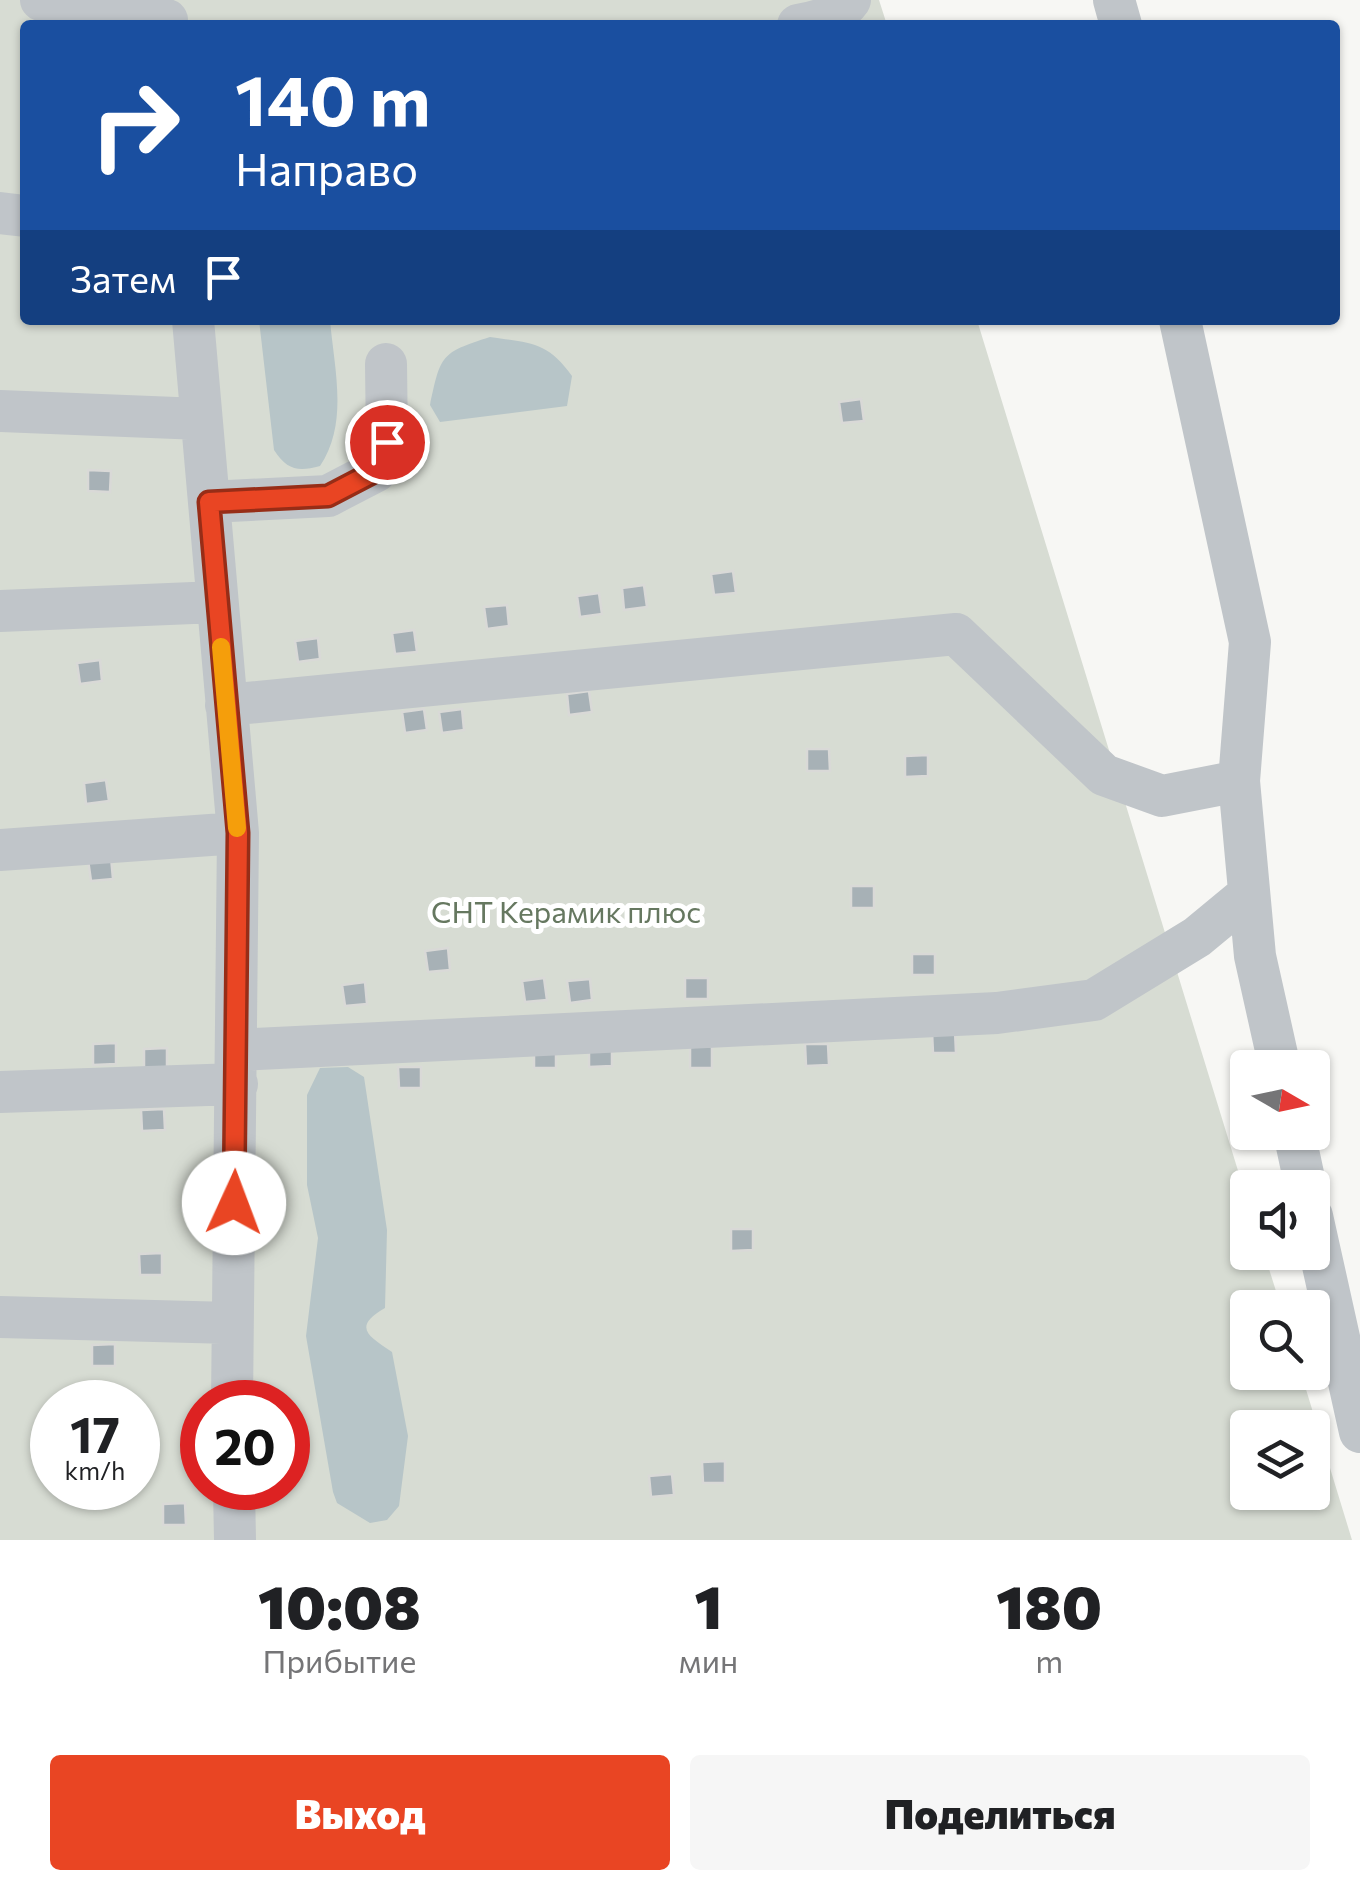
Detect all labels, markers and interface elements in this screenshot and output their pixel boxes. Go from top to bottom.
text: 140 m [235,55,431,140]
icon: right [70,60,200,190]
text: Направо [235,140,418,195]
icon: arrive [196,250,251,305]
text: Затем [70,254,176,301]
pin [345,400,430,485]
icon: arrive [360,415,415,470]
park label: СНТ Керамик плюс [431,892,701,929]
north arrow [1230,1050,1330,1150]
map controls [1230,1050,1330,1510]
position arrow [182,1151,286,1255]
button: sound [1230,1170,1330,1270]
button: search [1230,1290,1330,1390]
speed limit sign: 20 [180,1380,310,1510]
text: 17 [70,1402,120,1463]
button: layers [1230,1410,1330,1510]
text: km/h [65,1455,125,1485]
text: 10:08 [258,1568,421,1641]
text: 1 [695,1568,723,1641]
text: 180 [996,1568,1102,1641]
text: Прибытие [263,1640,416,1680]
text: мин [679,1640,738,1680]
text: m [1035,1640,1063,1680]
button: Выход [50,1755,670,1870]
button: Поделиться [690,1755,1310,1870]

